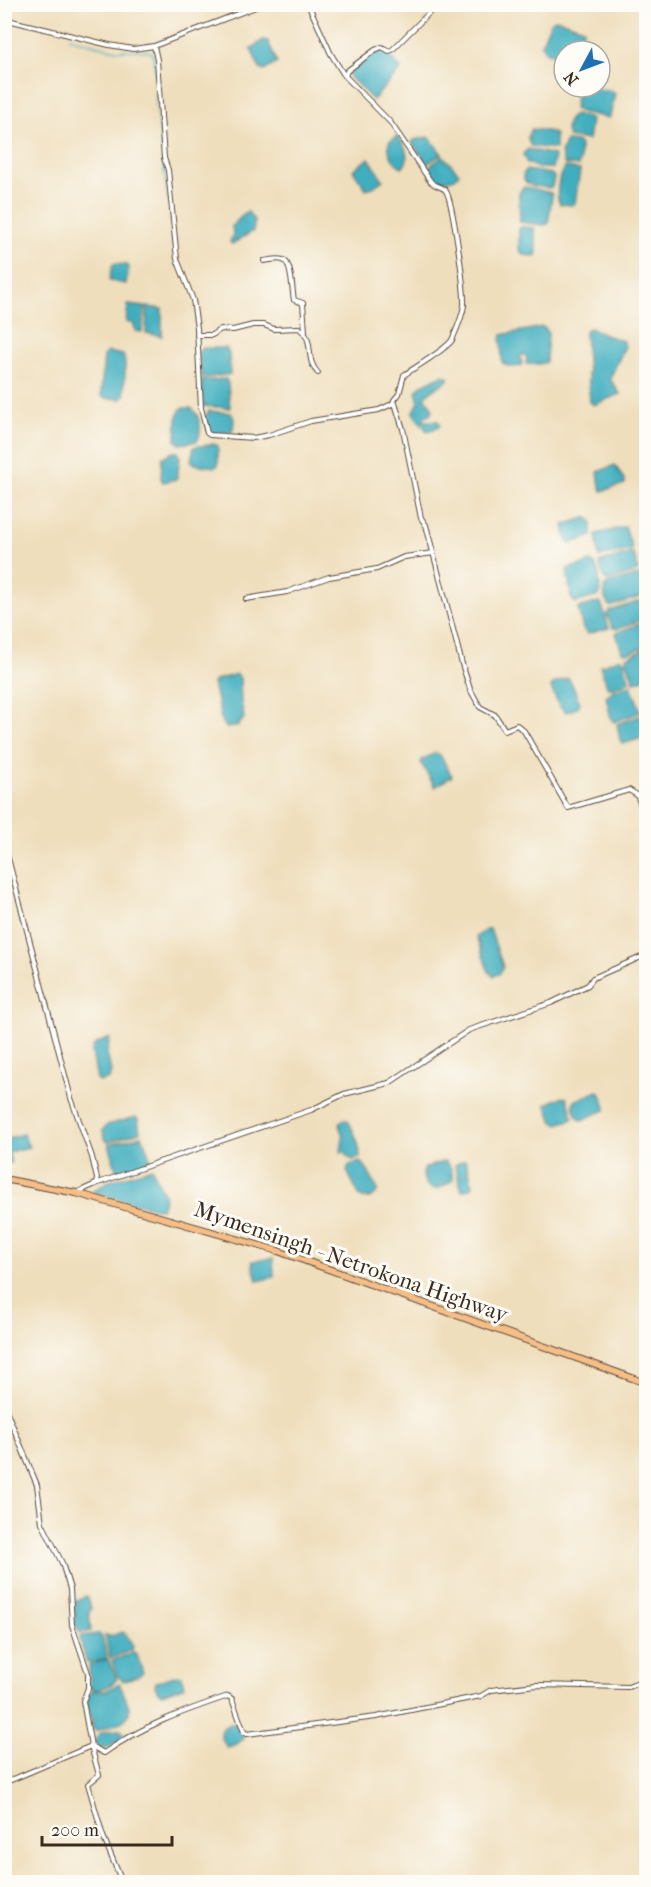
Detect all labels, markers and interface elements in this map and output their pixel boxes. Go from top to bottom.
north arrow [552,39,612,99]
text: N [559,67,582,89]
street label: Mymensingh - Netrokona Highway [191,1196,512,1328]
scale bar [42,1809,172,1847]
text: 200 m [51,1820,99,1841]

